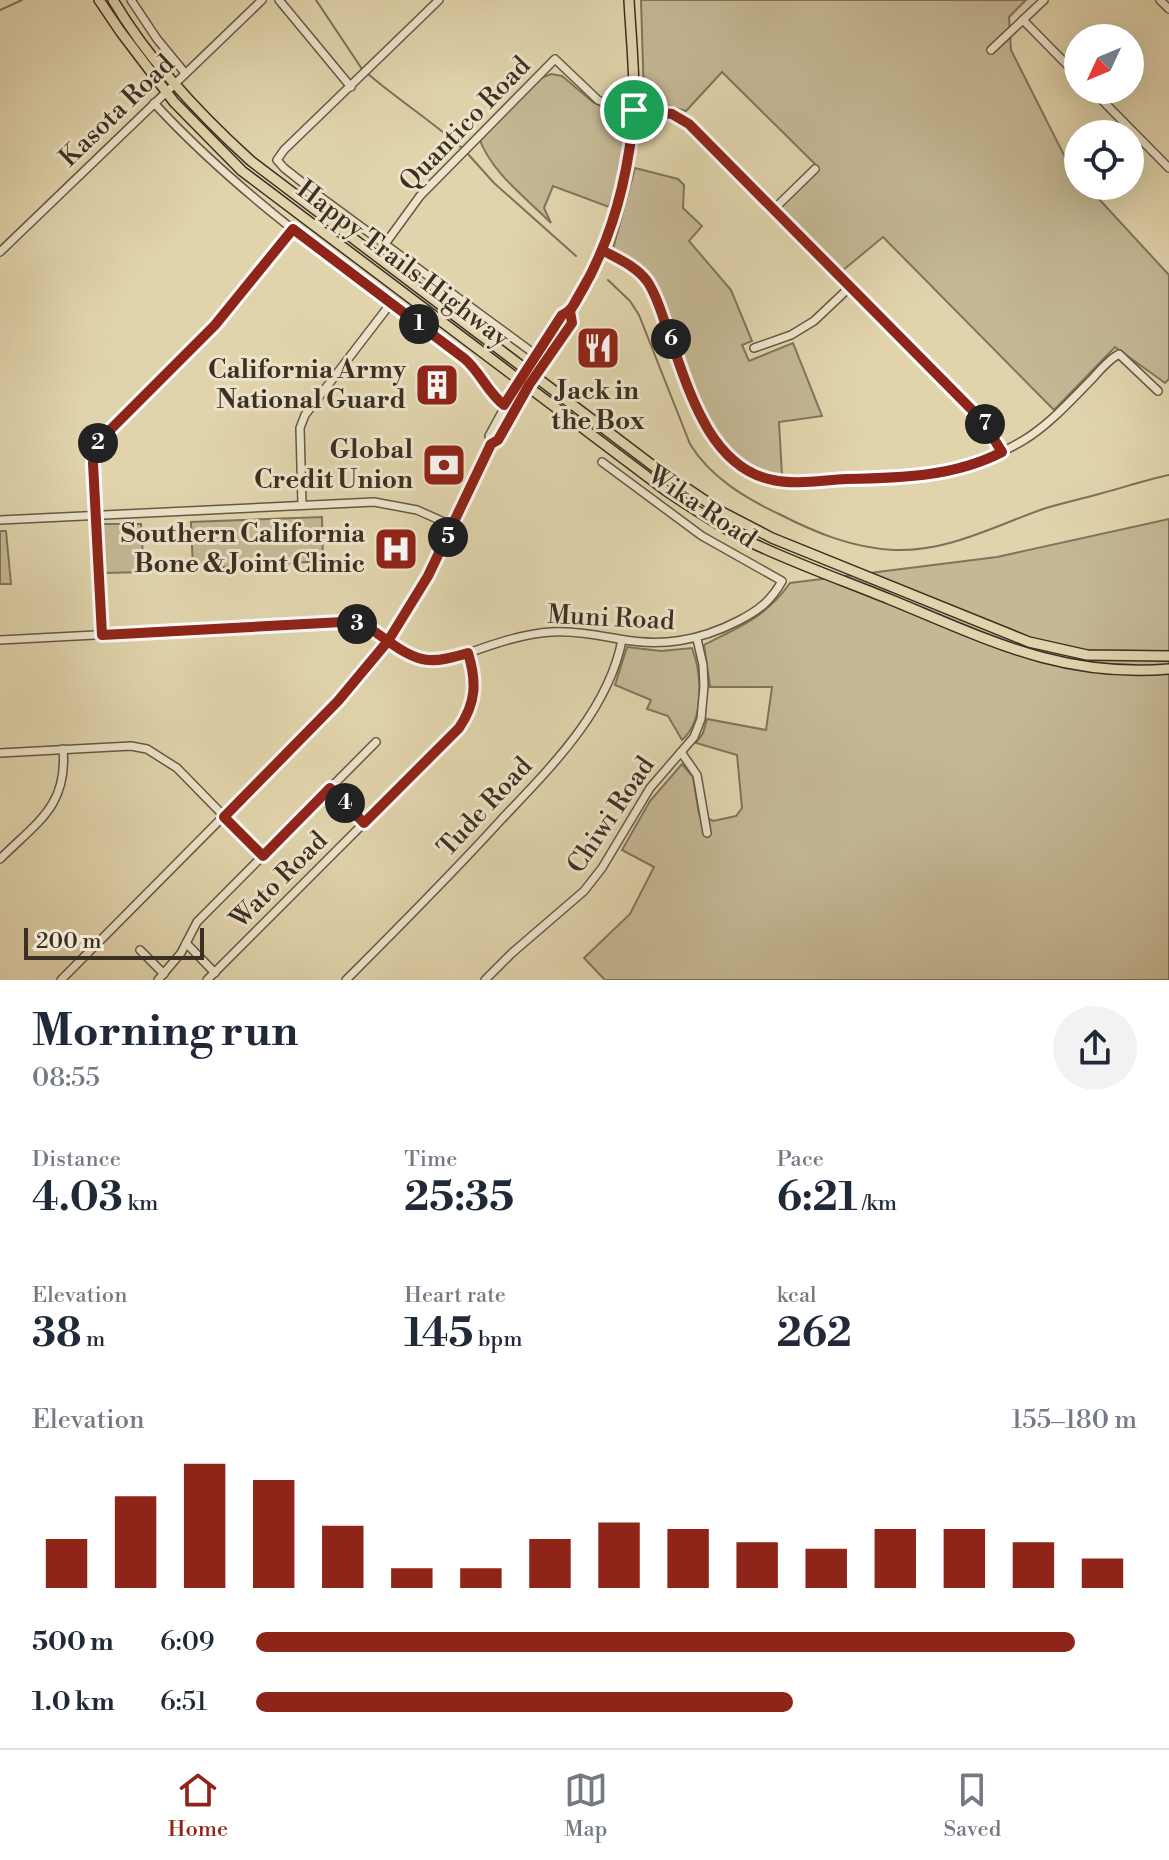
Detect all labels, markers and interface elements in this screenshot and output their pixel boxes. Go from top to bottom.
north arrow [1064,24,1144,104]
map controls [1064,24,1144,200]
street label: Kasota Road [53,48,181,174]
street label: Quantico Road [393,50,537,198]
pin [600,76,668,144]
icon: arrive [612,88,656,132]
button: locate [1064,120,1144,200]
street label: Happy Trails Highway [290,174,516,355]
pin: 1 [399,304,439,344]
text: 1 [414,310,424,337]
pin: 6 [651,319,691,359]
restaurant icon: Jack in the Box [574,324,622,372]
text: 6 [664,325,678,352]
place label: California Army National Guard [208,354,407,416]
building icon: California Army National Guard [413,361,461,409]
place label: Jack in the Box [551,375,645,437]
pin: 7 [965,404,1005,444]
text: 7 [979,410,991,437]
pin: 2 [78,423,118,463]
text: 2 [91,429,105,456]
place label: Global Credit Union [254,434,413,496]
bank icon: Global Credit Union [420,441,468,489]
street label: Wika Road [641,458,763,555]
pin: 5 [428,517,468,557]
place label: Southern California Bone & Joint Clinic [121,518,366,580]
text: 5 [441,523,455,550]
hospital icon: Southern California Bone & Joint Clinic [372,525,420,573]
street label: Muni Road [546,599,676,637]
pin: 3 [337,604,377,644]
text: 3 [350,610,364,637]
street label: Tude Road [431,750,539,863]
street label: Chiwi Road [560,750,662,879]
pin: 4 [325,783,365,823]
text: 4 [338,789,352,816]
street label: Wato Road [223,825,334,936]
scale bar [24,924,204,960]
text: 200 m [36,928,102,955]
text: Morning run [32,1004,298,1059]
button: share [1053,1006,1137,1090]
text: 08:55 [32,1062,100,1094]
text: Distance [32,1146,121,1173]
text: Time [404,1146,457,1173]
text: Pace [777,1146,824,1173]
text: 4.03 [32,1173,123,1223]
text: 25:35 [404,1173,514,1223]
text: 6:21 [777,1173,858,1223]
text: km [123,1190,158,1217]
text: /km [858,1190,897,1217]
text: Elevation [32,1282,127,1309]
text: Heart rate [404,1282,506,1309]
text: kcal [777,1282,817,1309]
text: 38 [32,1309,82,1359]
text: 145 [404,1309,473,1359]
text: 262 [777,1309,852,1359]
text: m [82,1326,105,1353]
text: bpm [473,1326,522,1353]
text: Elevation [32,1404,145,1436]
text: 155–180 m [1011,1404,1137,1436]
text: 500 m [32,1626,114,1658]
text: 6:09 [160,1626,215,1658]
text: 1.0 km [32,1686,115,1718]
text: 6:51 [160,1686,207,1718]
tab: Home [168,1768,228,1843]
tab: Map [564,1768,608,1843]
tab: Saved [943,1768,1001,1843]

